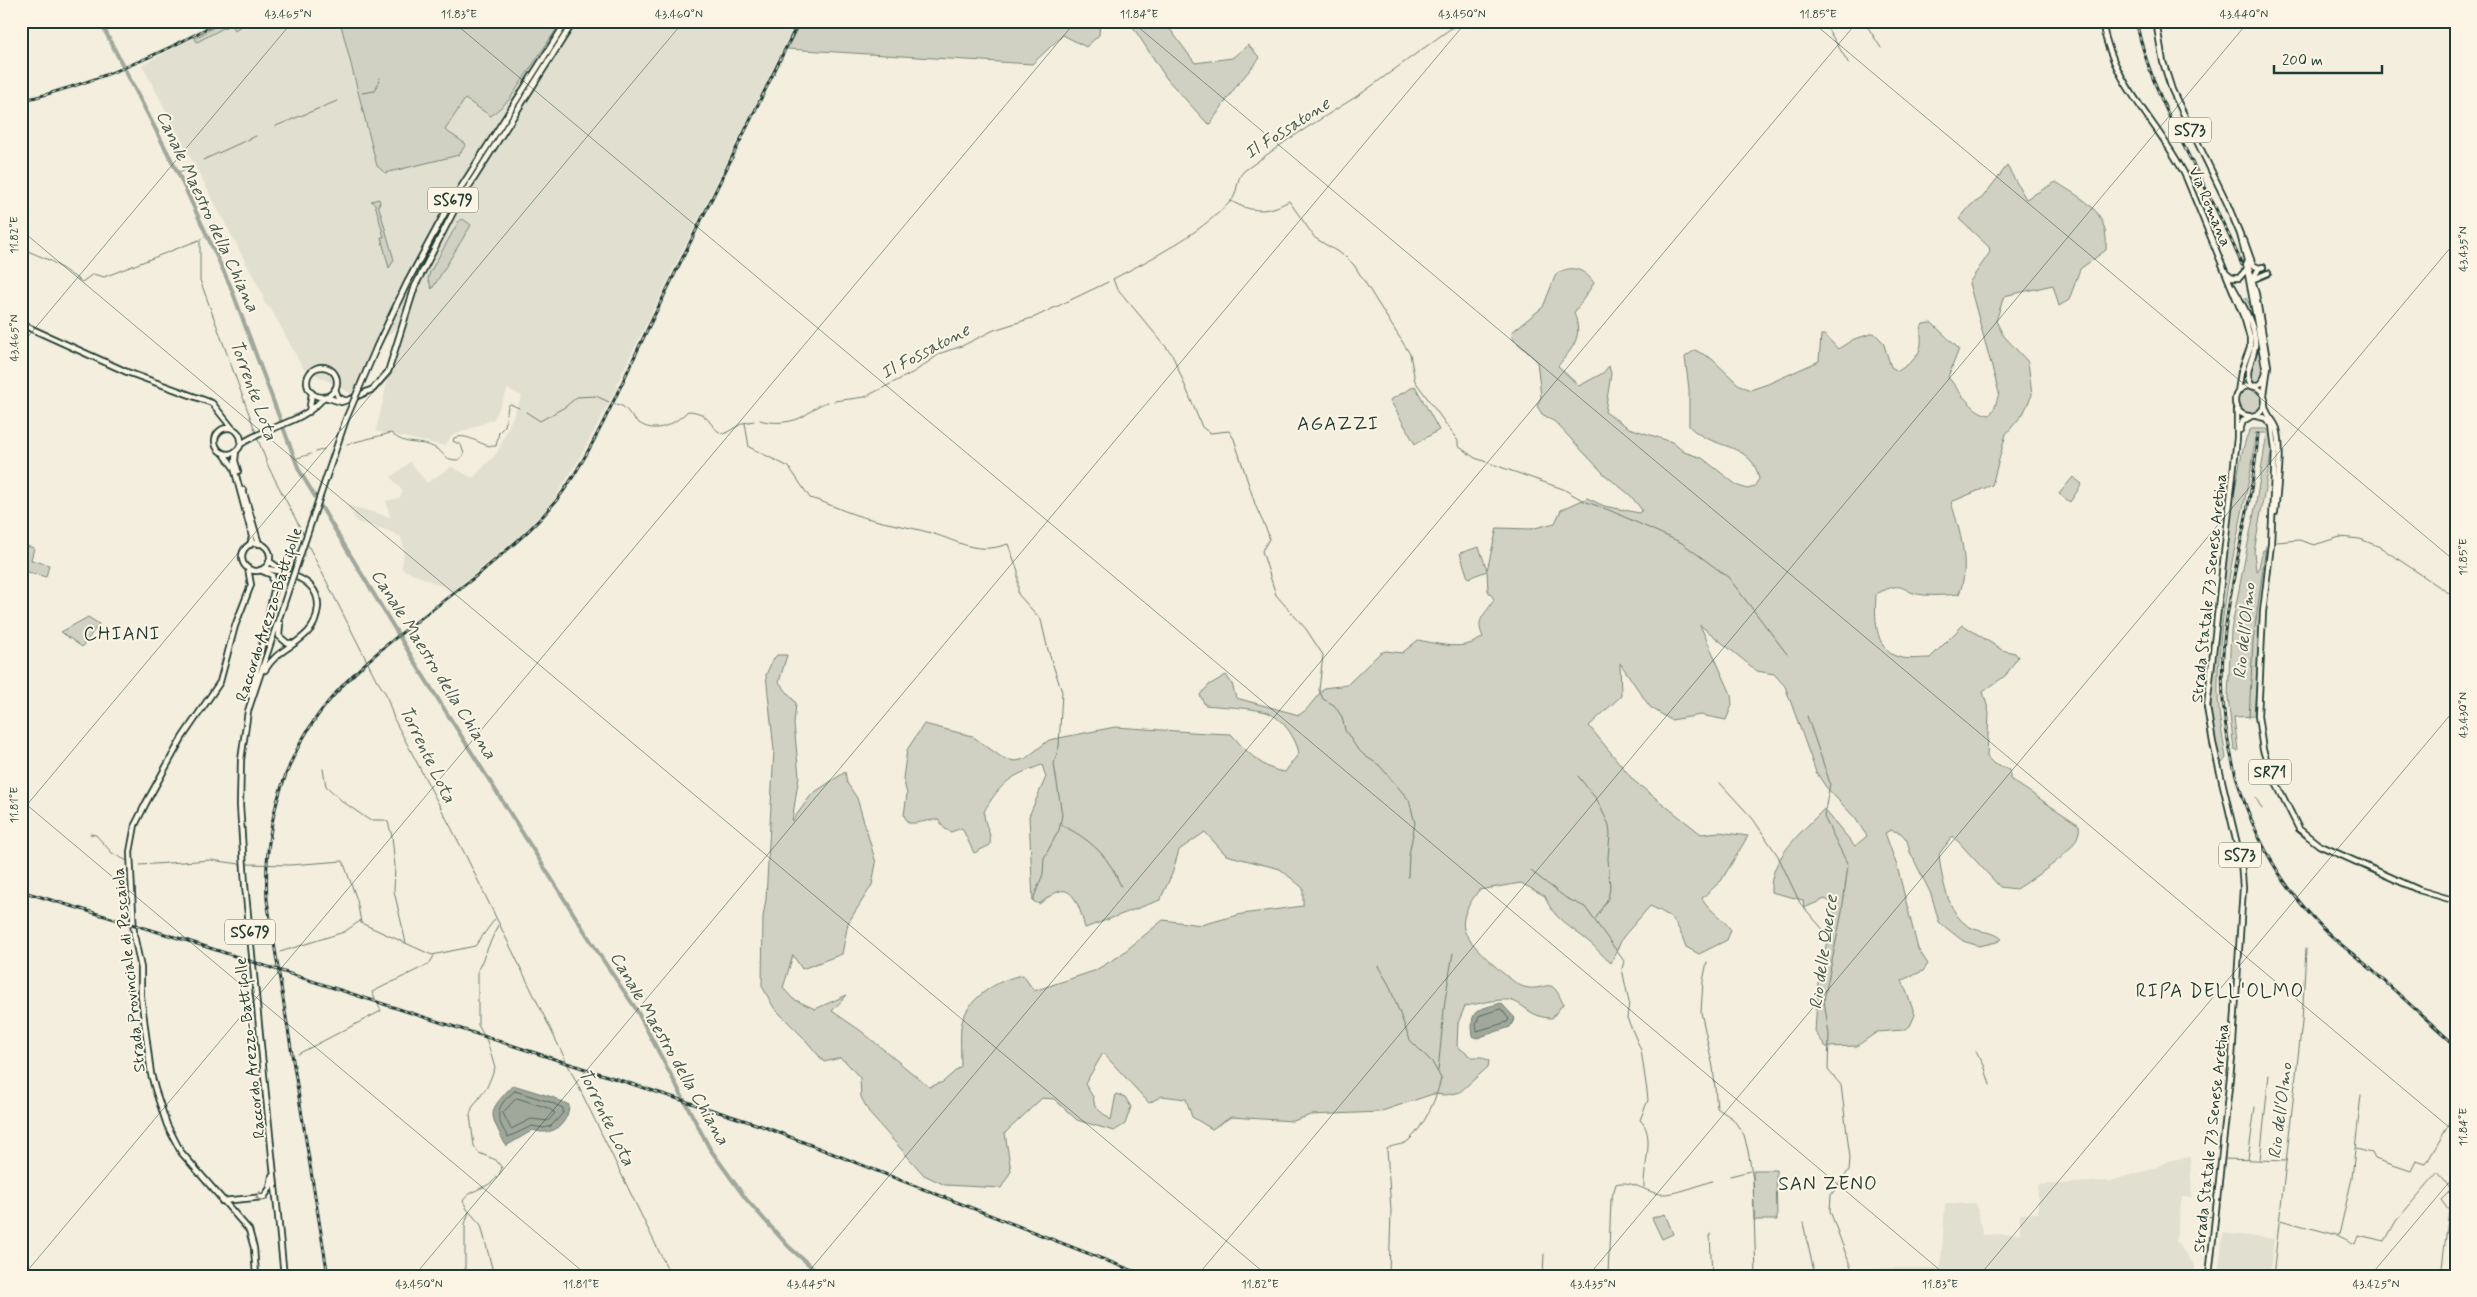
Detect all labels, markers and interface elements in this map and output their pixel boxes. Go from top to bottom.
text: 43.465°N [264,7,312,23]
text: 11.83°E [441,7,477,23]
text: 43.460°N [655,7,703,23]
text: 11.84°E [1120,7,1158,23]
text: 43.450°N [1438,7,1486,23]
text: 11.85°E [1799,7,1837,23]
text: 43.440°N [2220,7,2268,23]
scale bar [2274,42,2382,74]
text: 200 m [2282,51,2323,71]
water label: Il Fossatone [1240,92,1336,165]
water label: Canale Maestro della Chiana [150,107,264,316]
road number: SS73 [2169,118,2211,142]
street label: Via Romana [2183,163,2236,250]
road number: SS679 [428,188,478,212]
text: 11.82°E [7,216,23,254]
text: 43.435°N [2456,226,2472,272]
text: 43.465°N [7,314,23,362]
water label: Il Fossatone [877,318,975,385]
water label: Torrente Lota [224,337,282,444]
district label: AGAZZI [1297,412,1379,437]
street label: Strada Statale 73 Senese Aretina [2187,472,2232,704]
street label: Raccordo Arezzo-Battifolle [231,525,309,705]
text: 11.85°E [2456,538,2472,576]
water label: Canale Maestro della Chiana [365,565,502,764]
water label: Rio dell'Olmo [2228,581,2262,680]
district label: CHIANI [83,622,161,647]
text: 43.430°N [2456,692,2472,738]
water label: Torrente Lota [393,702,461,807]
road number: SR71 [2249,760,2291,784]
text: 11.81°E [7,787,23,823]
road number: SS73 [2219,842,2261,868]
street label: Strada Provinciale di Pescaiola [108,866,151,1073]
water label: Rio delle Querce [1804,892,1844,1011]
road number: SS679 [225,920,275,944]
water label: Canale Maestro della Chiana [604,947,735,1150]
street label: Raccordo Arezzo-Battifolle [231,956,272,1139]
district label: RIPA DELL'OLMO [2136,979,2304,1004]
street label: Strada Statale 73 Senese Aretina [2189,1022,2234,1254]
water label: Rio dell'Olmo [2263,1061,2299,1160]
water label: Torrente Lota [572,1065,640,1170]
text: 11.84°E [2456,1108,2472,1146]
district label: SAN ZENO [1778,1172,1878,1197]
one-way arrow [255,1192,264,1202]
text: 43.450°N [395,1277,443,1293]
text: 11.81°E [563,1277,599,1293]
text: 43.445°N [787,1277,835,1293]
text: 11.82°E [1241,1277,1279,1293]
text: 43.435°N [1570,1277,1616,1293]
text: 11.83°E [1922,1277,1958,1293]
text: 43.425°N [2353,1277,2399,1293]

